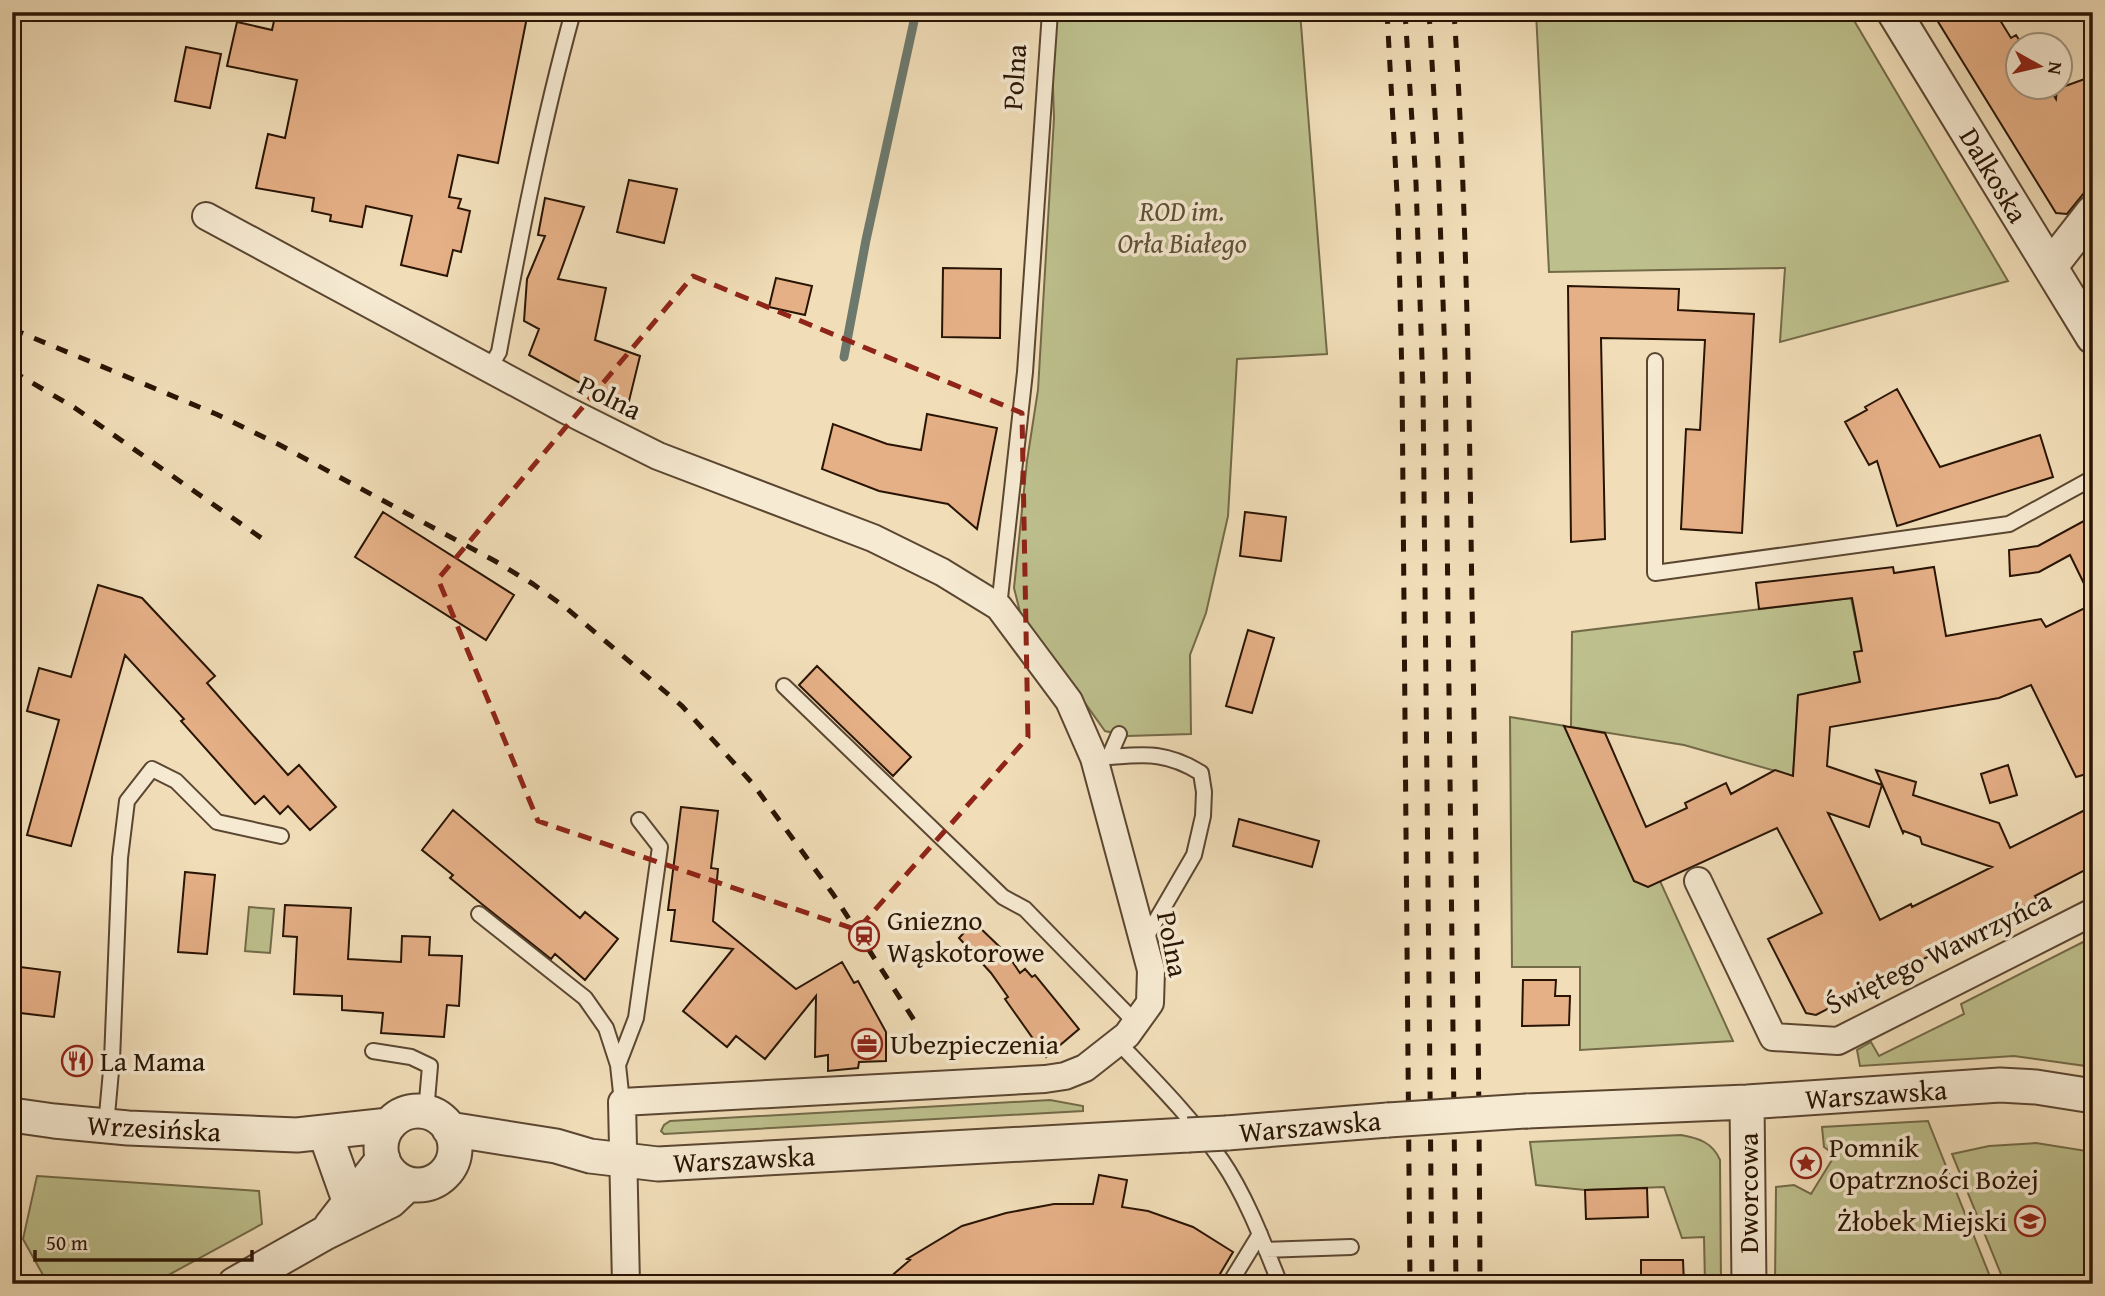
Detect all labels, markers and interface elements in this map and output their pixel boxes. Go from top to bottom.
north arrow [2004,32,2074,102]
street label: Polna [991,42,1036,111]
text: N [2041,60,2071,77]
street label: Dalkoska [1950,119,2039,231]
park label: ROD im. Orła Białego [1117,190,1247,263]
street label: Polna [571,364,650,430]
street label: Świętego Wawrzyńca [1818,879,2058,1024]
place label: Gniezno Wąskotorowe [887,899,1045,972]
street label: Polna [1147,908,1200,981]
station icon: Gniezno Wąskotorowe [847,919,881,953]
place label: Ubezpieczenia [890,1023,1060,1064]
office icon: Ubezpieczenia [850,1027,884,1061]
place label: La Mama [100,1040,206,1081]
restaurant icon: La Mama [60,1044,94,1078]
street label: Warszawska [1804,1068,1949,1119]
street label: Warszawska [1237,1099,1383,1152]
street label: Wrzesińska [86,1104,223,1152]
place label: Pomnik Opatrzności Bożej [1829,1126,2039,1199]
street label: Dworcowa [1727,1132,1768,1253]
street label: Warszawska [672,1134,817,1183]
place icon: Pomnik Opatrzności Bożej [1789,1146,1823,1180]
place label: Żłobek Miejski [1837,1200,2007,1241]
school or university icon: Żłobek Miejski [2013,1204,2047,1238]
scale bar [35,1219,252,1263]
text: 50 m [46,1227,88,1258]

